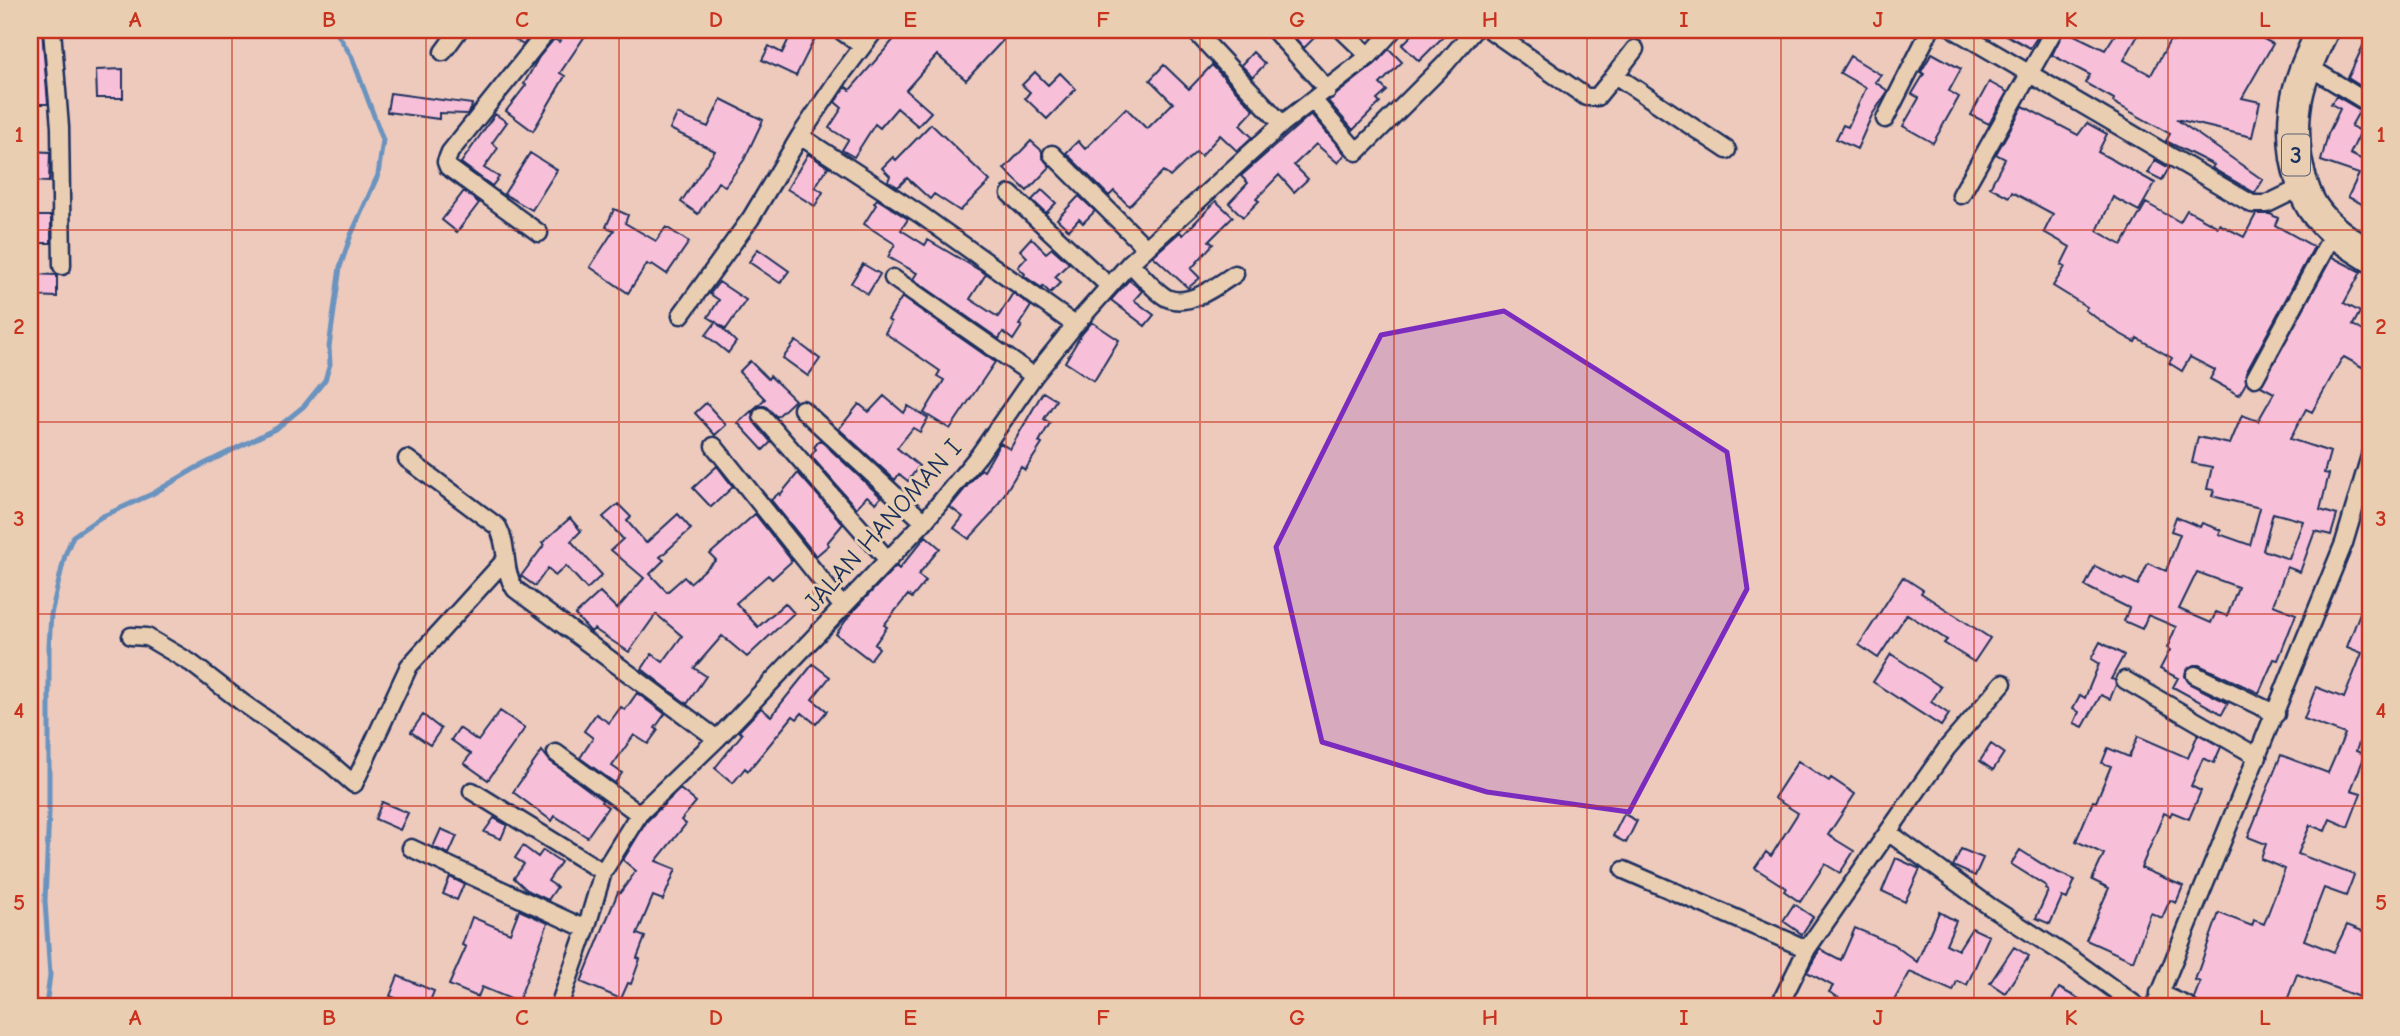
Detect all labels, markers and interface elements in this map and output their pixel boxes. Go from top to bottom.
text: A [129,6,142,33]
text: B [322,6,336,33]
text: C [515,6,529,33]
text: D [709,6,723,33]
text: E [903,6,917,33]
text: F [1096,6,1110,33]
text: G [1289,6,1305,33]
text: H [1482,6,1498,33]
text: I [1679,6,1689,33]
text: J [1873,6,1884,33]
text: K [2065,6,2078,33]
text: L [2259,6,2271,33]
text: 1 [14,121,24,148]
text: 1 [2376,121,2386,148]
road number: 3 [2282,134,2310,176]
text: 2 [13,313,25,340]
text: 2 [2375,313,2387,340]
street label: JALAN HANOMAN I [798,433,968,618]
text: 3 [13,505,25,532]
text: 3 [2375,505,2387,532]
text: 4 [14,697,25,724]
text: 4 [2376,697,2387,724]
text: 5 [13,889,25,916]
text: 5 [2375,889,2387,916]
text: A [129,1004,142,1031]
text: B [322,1004,336,1031]
text: C [515,1004,529,1031]
text: D [709,1004,723,1031]
text: E [903,1004,917,1031]
text: F [1096,1004,1110,1031]
text: G [1289,1004,1305,1031]
text: H [1482,1004,1498,1031]
text: I [1679,1004,1689,1031]
text: J [1873,1004,1884,1031]
text: K [2065,1004,2078,1031]
text: L [2259,1004,2271,1031]

